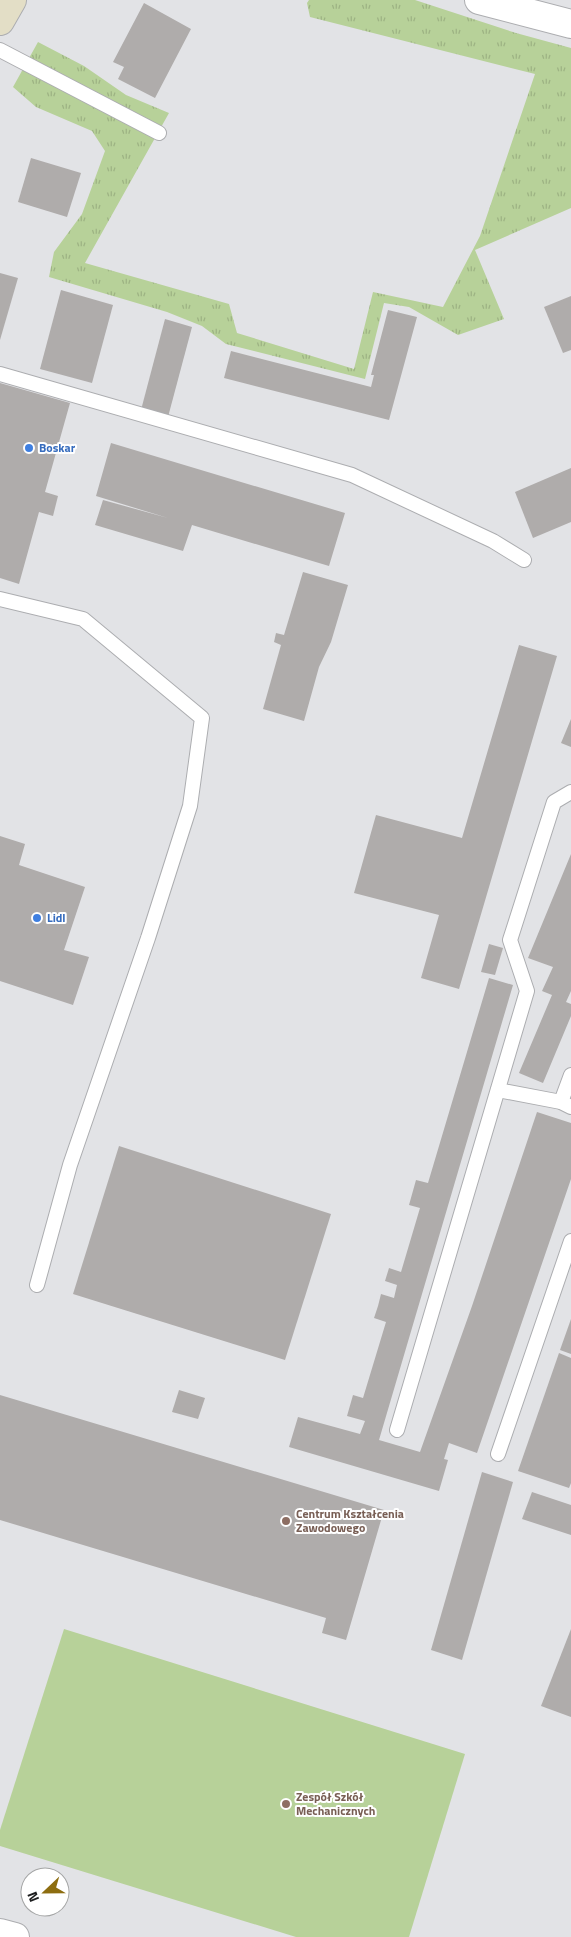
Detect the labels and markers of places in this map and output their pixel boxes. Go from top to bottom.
place label: Boskar [39,438,76,457]
marker: Boskar [23,442,35,454]
place label: Lidl [47,908,66,927]
marker: Lidl [31,912,43,924]
place label: Centrum Kształcenia Zawodowego [296,1504,404,1537]
marker: Centrum Kształcenia Zawodowego [280,1515,292,1527]
place label: Zespół Szkół Mechanicznych [296,1787,375,1820]
marker: Zespół Szkół Mechanicznych [280,1798,292,1810]

